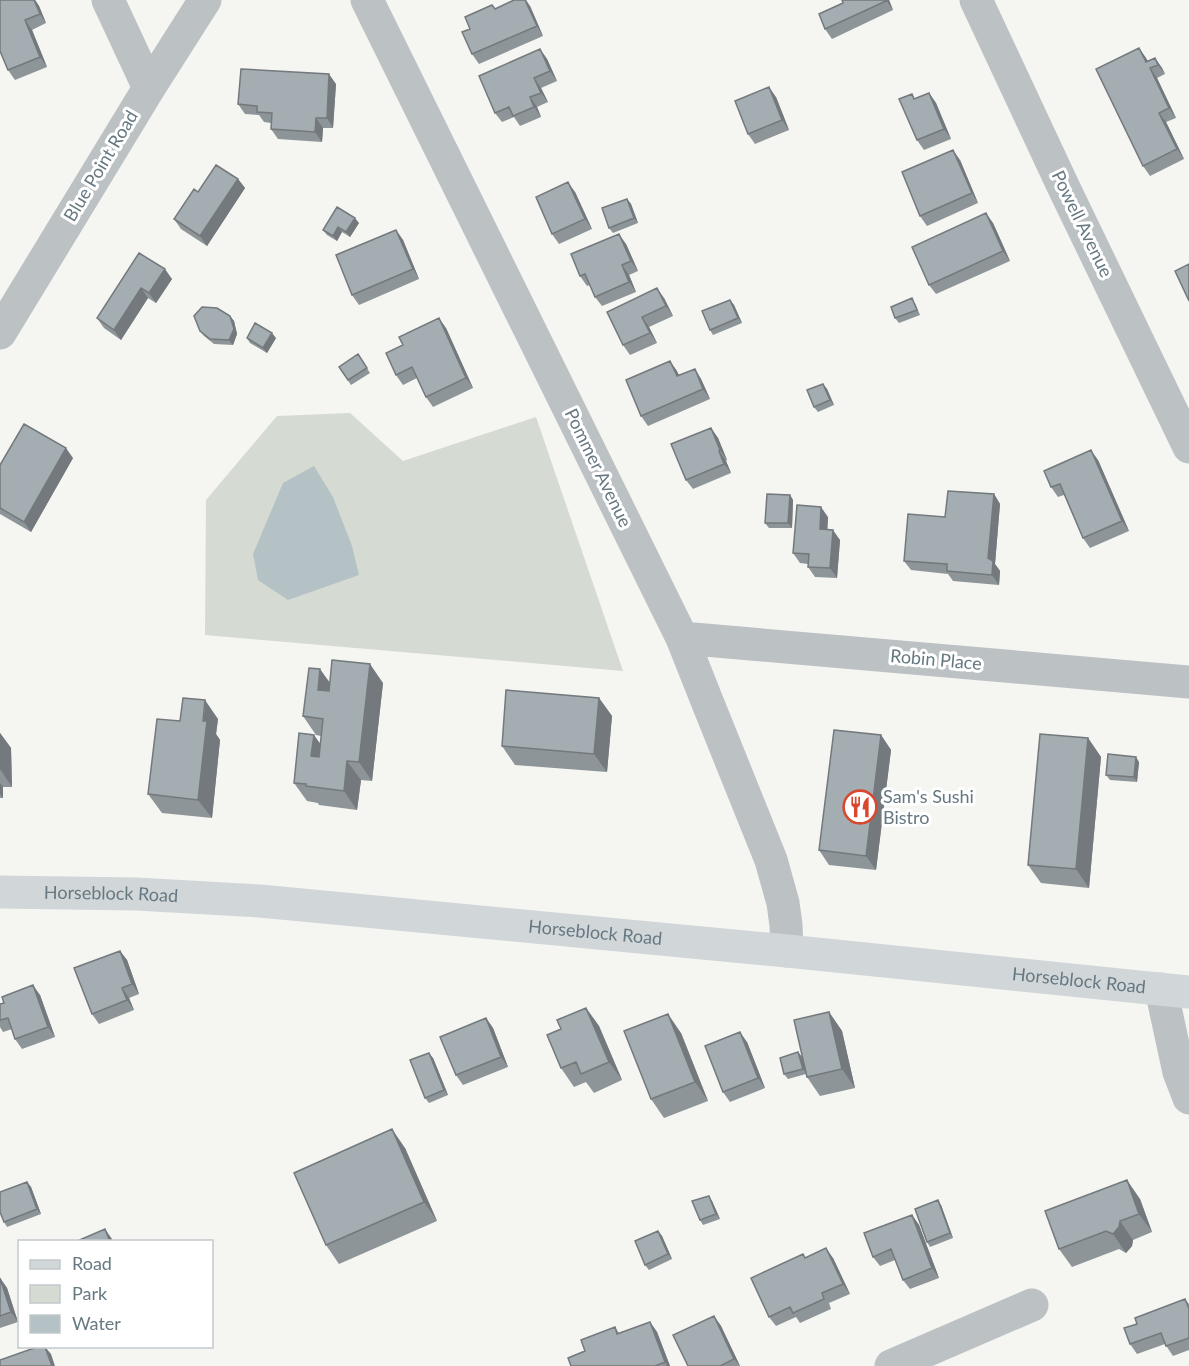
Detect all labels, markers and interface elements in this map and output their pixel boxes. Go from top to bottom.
street label: Blue Point Road [58,106,142,225]
street label: Powell Avenue [1048,167,1118,281]
street label: Pommer Avenue [561,405,637,531]
street label: Robin Place [889,644,983,674]
place label: Sam's Sushi Bistro [883,785,974,828]
restaurant icon: Sam's Sushi Bistro [842,789,878,825]
street label: Horseblock Road [44,881,179,906]
street label: Horseblock Road [527,915,663,949]
street label: Horseblock Road [1011,962,1147,998]
legend [18,1240,213,1348]
text: Road [72,1252,112,1274]
text: Park [72,1282,108,1304]
text: Water [72,1312,121,1334]

